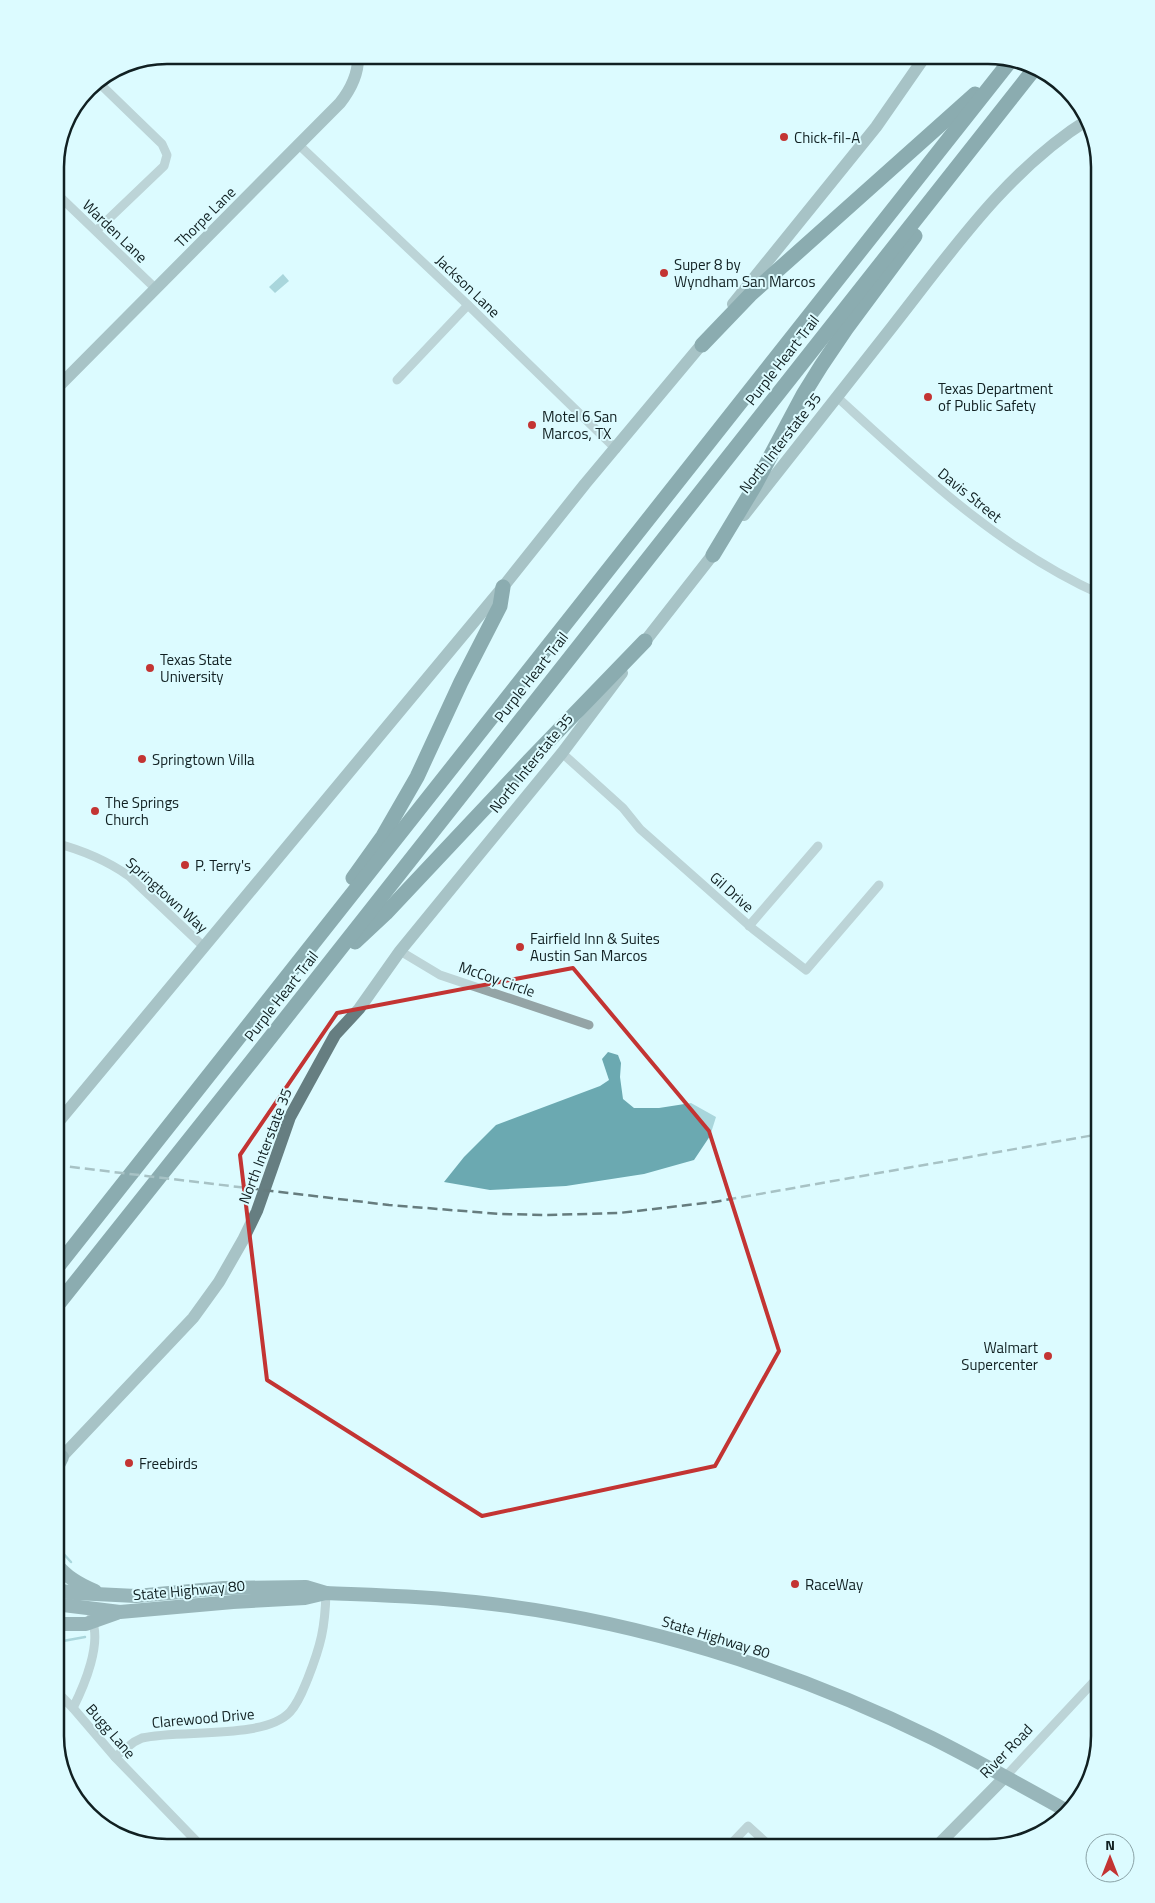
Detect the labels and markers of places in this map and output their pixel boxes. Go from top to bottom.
place label: Chick-fil-A [794,126,860,149]
marker: Chick-fil-A [778,131,790,143]
place label: Super 8 by Wyndham San Marcos [674,253,815,293]
marker: Super 8 by Wyndham San Marcos [658,267,670,279]
place label: Texas Department of Public Safety [938,377,1054,417]
marker: Texas Department of Public Safety [922,391,934,403]
place label: Motel 6 San Marcos, TX [542,405,617,445]
marker: Motel 6 San Marcos, TX [526,419,538,431]
place label: Texas State University [160,648,232,688]
marker: Texas State University [144,662,156,674]
place label: Springtown Villa [152,748,255,771]
marker: Springtown Villa [136,753,148,765]
place label: The Springs Church [105,791,179,831]
marker: The Springs Church [89,805,101,817]
place label: P. Terry's [195,854,251,877]
marker: P. Terry's [179,859,191,871]
place label: Fairfield Inn & Suites Austin San Marcos [530,927,660,967]
marker: Fairfield Inn & Suites Austin San Marcos [514,941,526,953]
place label: Walmart Supercenter [961,1336,1039,1376]
marker: Walmart Supercenter [1042,1350,1054,1362]
place label: Freebirds [139,1452,198,1475]
marker: Freebirds [123,1457,135,1469]
place label: RaceWay [805,1573,863,1596]
marker: RaceWay [789,1578,801,1590]

